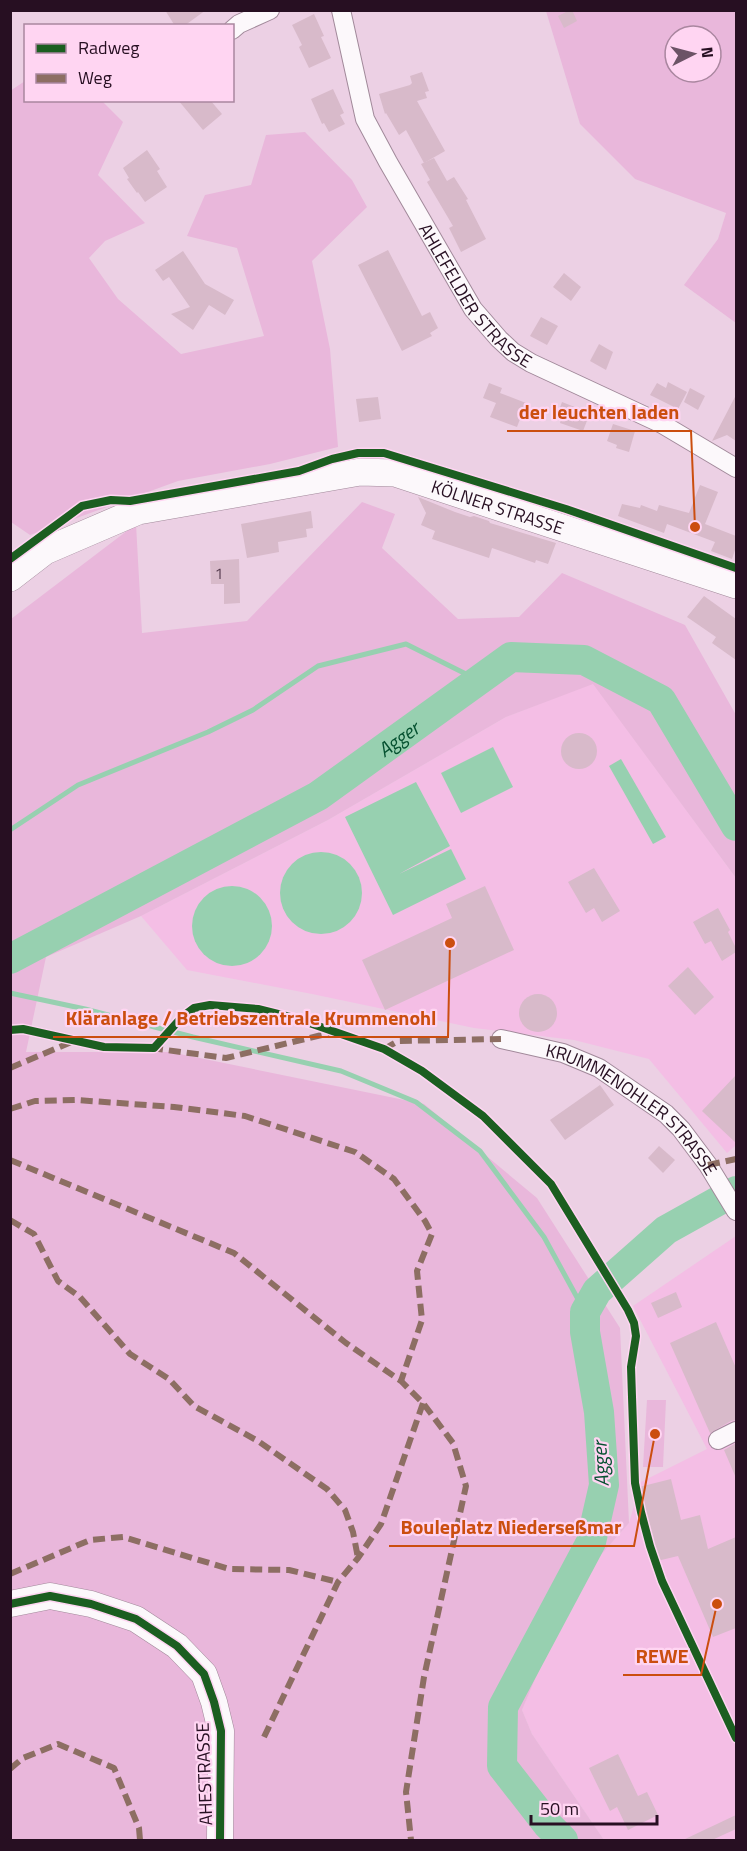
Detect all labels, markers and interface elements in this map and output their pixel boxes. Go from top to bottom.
legend [24,24,234,102]
north arrow [663,24,723,84]
text: Radweg [78,34,140,61]
text: N [695,46,720,59]
text: Weg [78,64,112,91]
street label: AHLEFELDER STRASSE [413,218,537,374]
callout: der leuchten laden [507,393,691,431]
text: der leuchten laden [519,396,679,427]
street label: KÖLNER STRASSE [428,472,568,541]
house number: 1 [215,562,223,585]
water label: Agger [371,711,428,764]
callout: Kläranlage / Betriebszentrale Krummenohl [53,999,448,1037]
text: Kläranlage / Betriebszentrale Krummenohl [65,1002,437,1033]
street label: KRUMMENOHLER STRASSE [543,1036,725,1180]
water label: Agger [583,1438,617,1487]
callout: Bouleplatz Niederseßmar [389,1508,634,1546]
text: Bouleplatz Niederseßmar [401,1511,622,1542]
callout: REWE [623,1637,701,1675]
text: REWE [635,1640,689,1671]
street label: AHESTRASSE [189,1722,219,1826]
scale bar [531,1788,657,1826]
text: 50 m [540,1795,579,1822]

